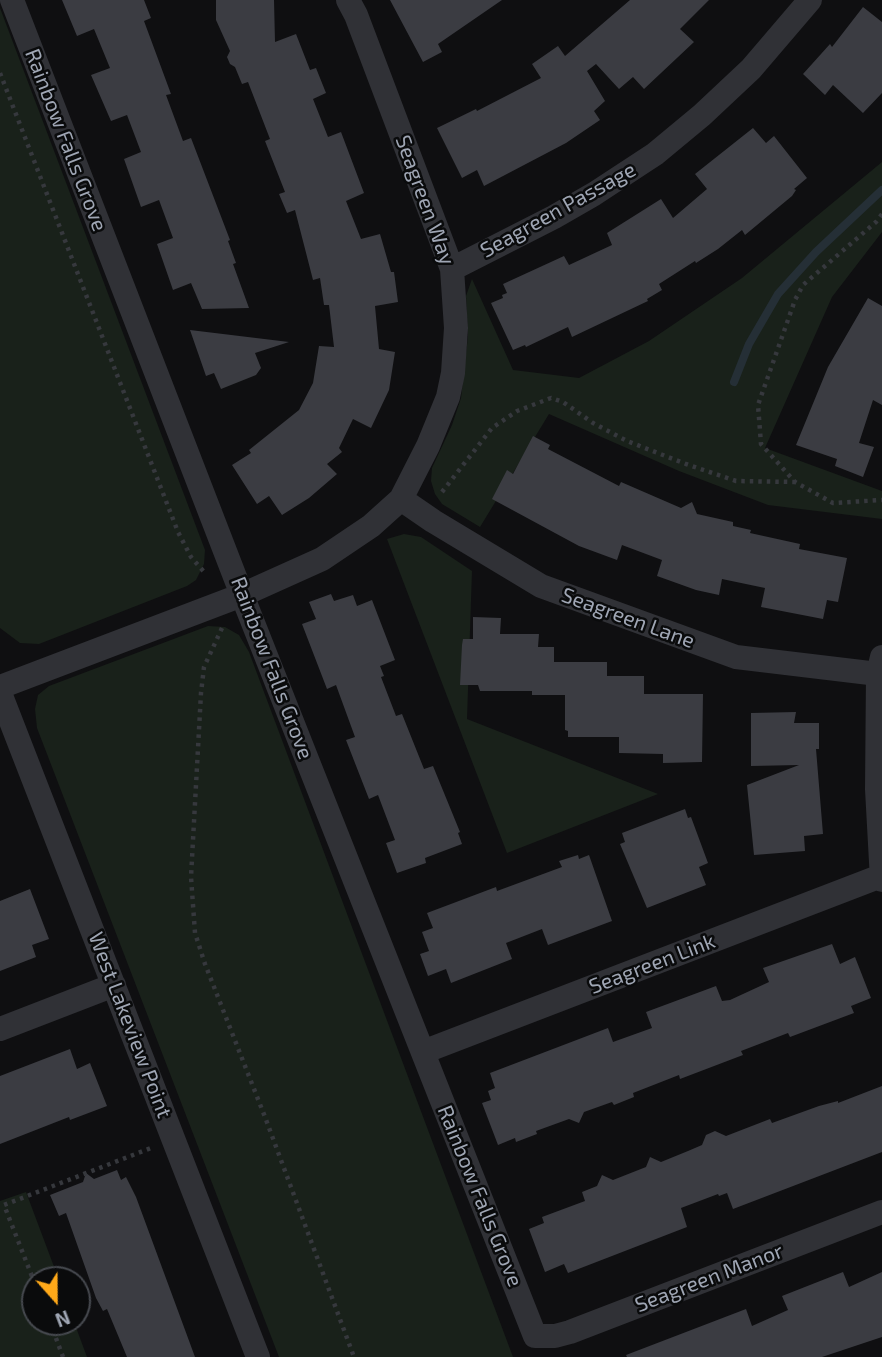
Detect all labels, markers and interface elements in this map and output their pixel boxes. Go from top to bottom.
street label: Rainbow Falls Grove [20,45,112,235]
street label: Seagreen Way [390,132,460,268]
street label: Seagreen Passage [476,157,640,263]
street label: Rainbow Falls Grove [226,573,318,763]
street label: Seagreen Lane [558,582,698,654]
street label: West Lakeview Point [83,928,177,1122]
street label: Seagreen Link [586,928,718,1000]
street label: Rainbow Falls Grove [432,1102,528,1290]
street label: Seagreen Manor [631,1238,787,1318]
north arrow [21,1266,91,1336]
text: N [52,1306,74,1332]

